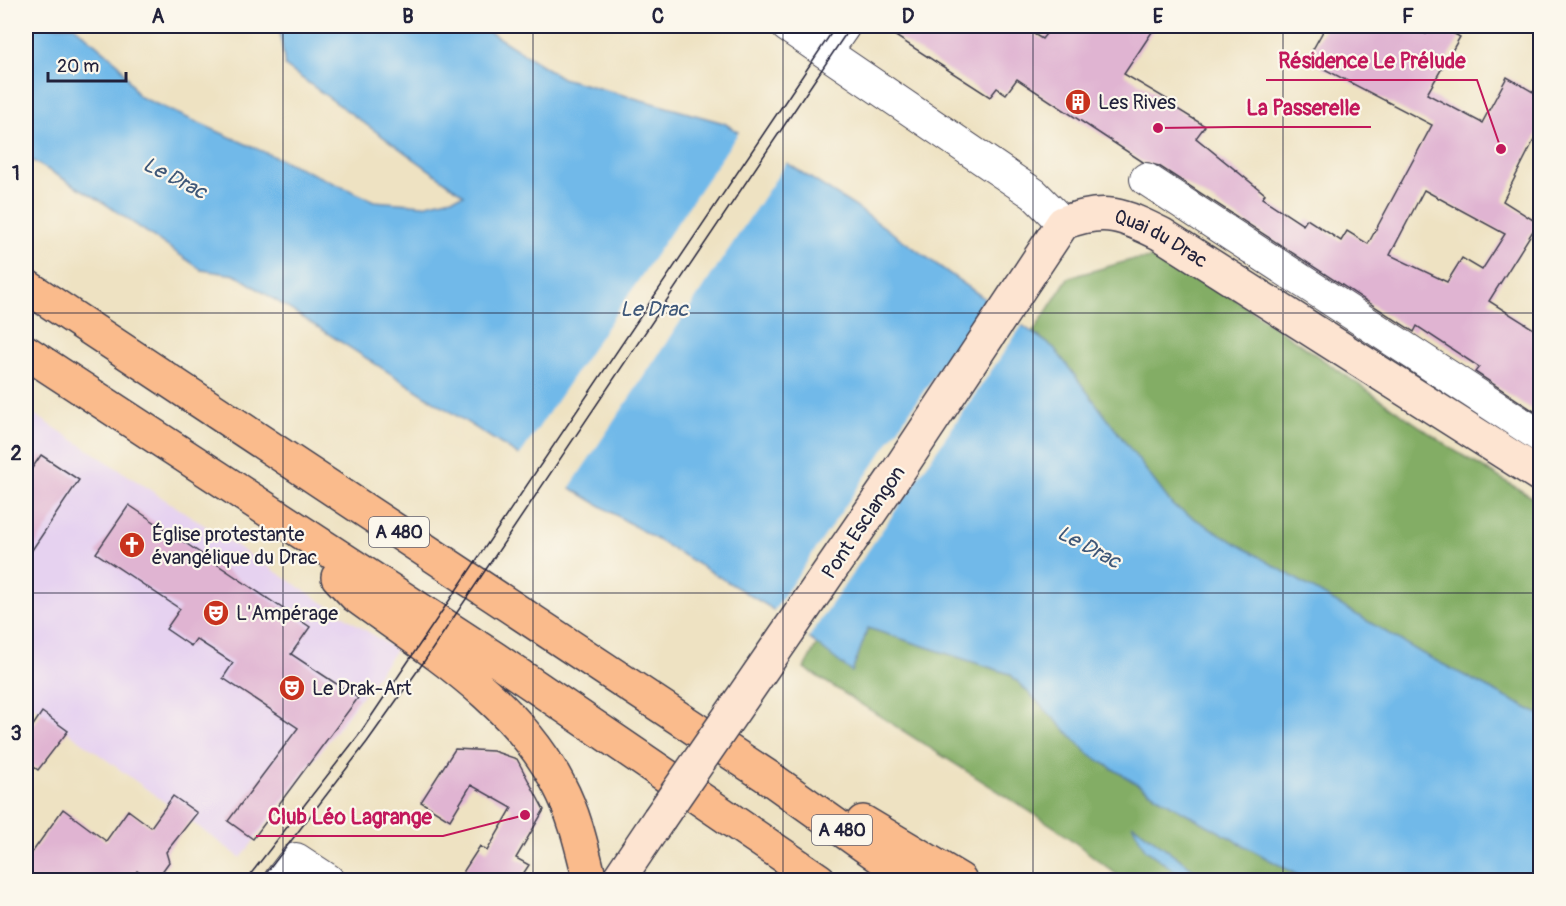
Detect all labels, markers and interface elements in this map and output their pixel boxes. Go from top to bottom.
text: A [152,4,165,29]
text: B [402,4,414,29]
text: C [652,4,664,29]
text: D [902,4,915,29]
text: E [1153,4,1164,29]
text: F [1402,4,1414,29]
callout: Résidence Le Prélude [1266,41,1477,80]
scale bar [48,45,126,83]
text: Résidence Le Prélude [1278,48,1466,75]
text: 20 m [57,55,99,78]
building icon: Les Rives [1063,87,1093,117]
callout: La Passerelle [1234,88,1371,127]
place label: Les Rives [1098,90,1176,115]
text: La Passerelle [1246,95,1360,122]
water label: Le Drac [138,151,212,206]
text: 1 [12,161,20,186]
street label: Quai du Drac [1112,204,1212,274]
water label: Le Drac [620,296,689,323]
text: 2 [10,441,22,466]
street label: Pont Esclangon [816,461,910,584]
road number: A 480 [369,517,429,547]
water label: Le Drac [1052,520,1126,576]
place label: Église protestante évangélique du Drac [152,522,318,570]
church icon: Église protestante évangélique du Drac [117,530,147,560]
theatre icon: L'Ampérage [201,598,231,628]
place label: L'Ampérage [236,601,338,626]
theatre icon: Le Drak-Art [277,673,307,703]
place label: Le Drak-Art [312,676,412,701]
text: 3 [10,721,22,746]
callout: Club Léo Lagrange [256,797,443,836]
text: Club Léo Lagrange [268,804,433,831]
road number: A 480 [812,815,872,845]

